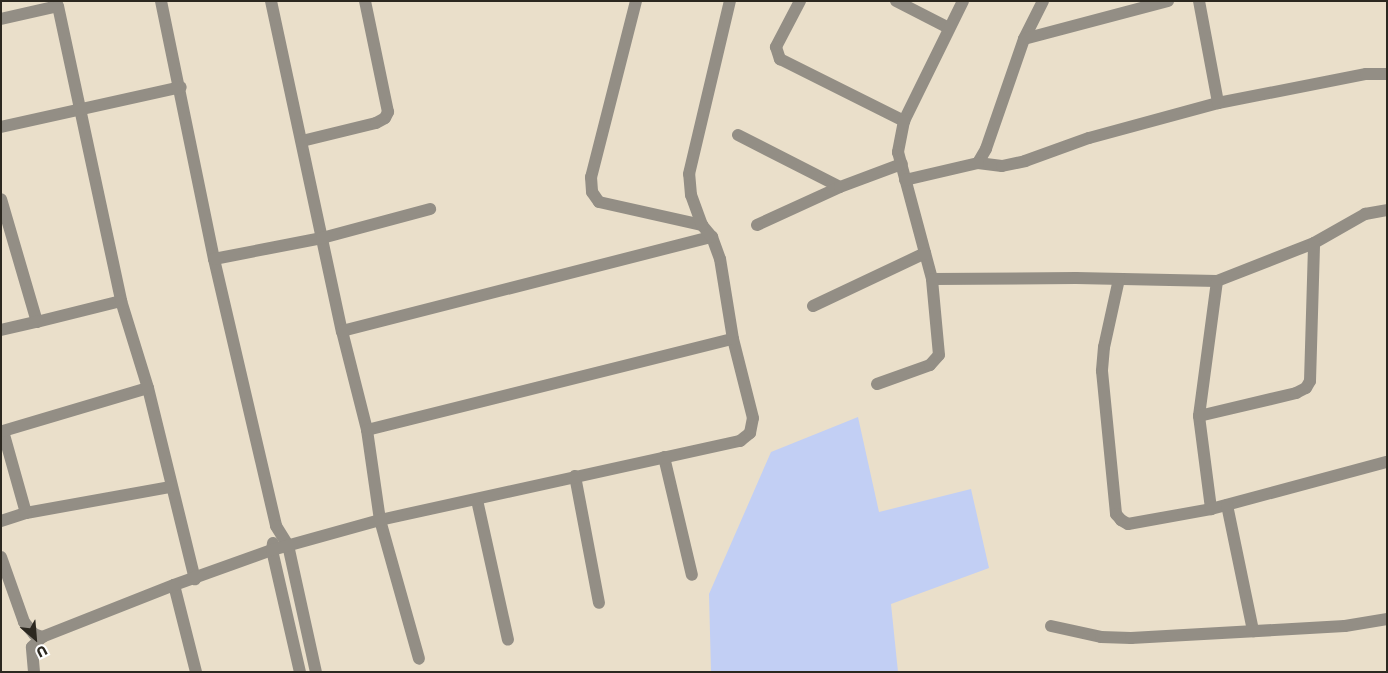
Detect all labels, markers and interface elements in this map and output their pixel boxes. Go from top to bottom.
north arrow [10,613,60,663]
text: U [33,640,51,663]

